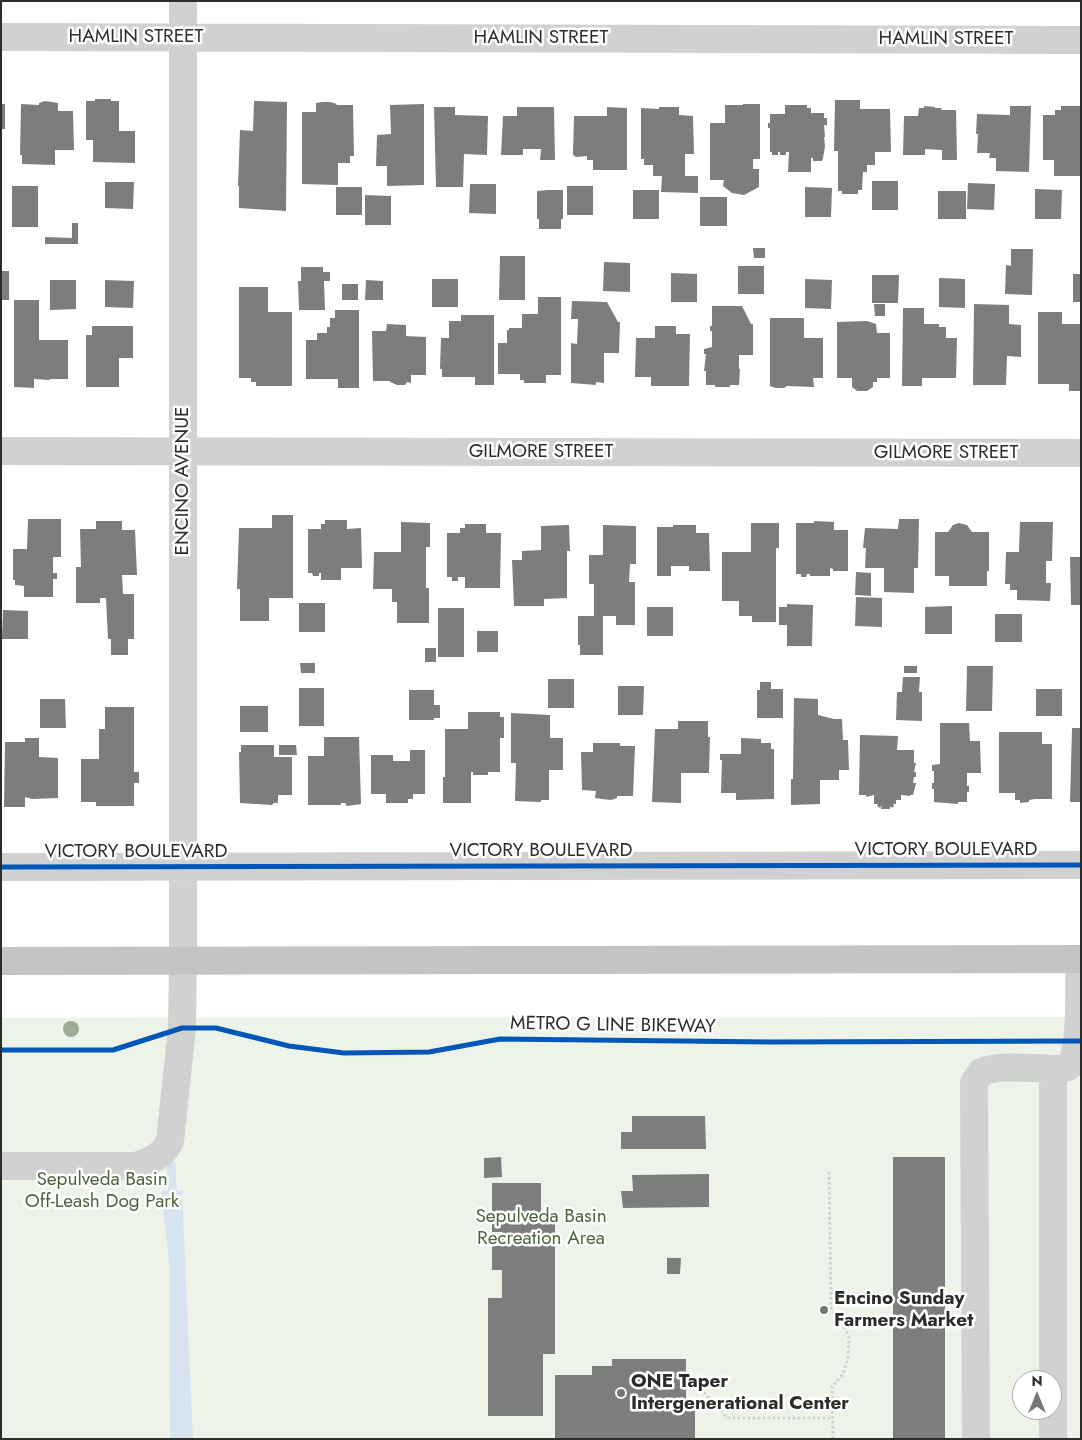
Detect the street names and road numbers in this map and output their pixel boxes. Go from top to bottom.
street label: HAMLIN STREET [69,26,203,48]
street label: HAMLIN STREET [474,27,608,49]
street label: HAMLIN STREET [879,28,1013,50]
street label: ENCINO AVENUE [172,407,194,555]
street label: GILMORE STREET [469,441,613,463]
street label: GILMORE STREET [874,442,1018,464]
street label: VICTORY BOULEVARD [855,839,1037,861]
street label: VICTORY BOULEVARD [450,840,632,862]
street label: VICTORY BOULEVARD [45,841,227,863]
street label: METRO G LINE BIKEWAY [510,1013,716,1039]

